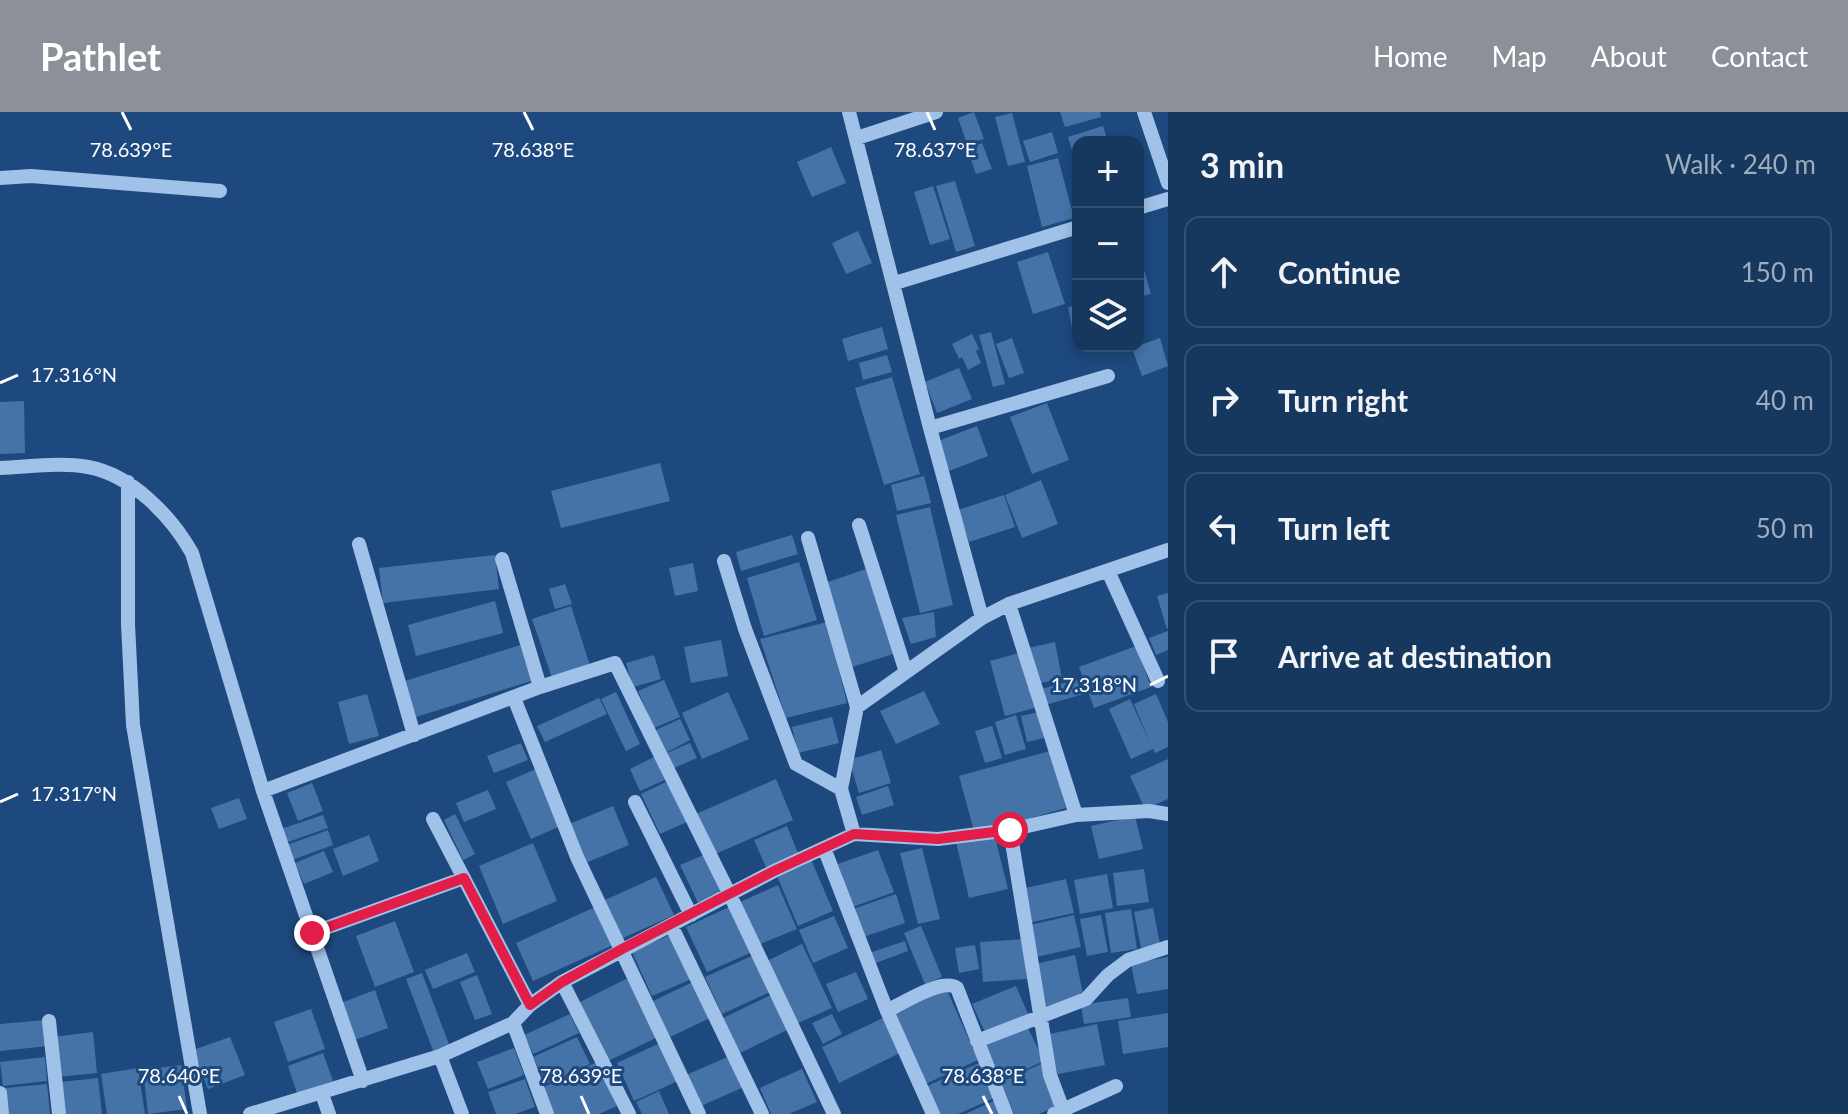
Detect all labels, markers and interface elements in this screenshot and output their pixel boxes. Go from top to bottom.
text: Pathlet [40,33,161,79]
text: Home [1373,39,1448,73]
text: Map [1492,39,1547,73]
text: About [1591,39,1667,73]
text: Contact [1711,39,1808,73]
map controls [1072,136,1144,352]
button: + [1072,136,1144,208]
text: 78.639°E [90,137,172,161]
text: 78.638°E [492,137,574,161]
text: 78.637°E [894,137,976,161]
text: 3 min [1200,144,1284,185]
text: Walk · 240 m [1665,148,1816,180]
button: − [1072,208,1144,280]
icon: ahead [1202,250,1246,294]
text: Continue [1278,254,1401,290]
text: 150 m [1741,256,1814,288]
button: layers [1072,280,1144,352]
text: 17.316°N [31,362,117,386]
icon: right [1202,378,1246,422]
text: Turn right [1278,382,1408,418]
text: 40 m [1756,384,1814,416]
icon: left [1202,506,1246,550]
text: Turn left [1278,510,1390,546]
text: 50 m [1756,512,1814,544]
icon: arrive [1202,634,1246,678]
text: Arrive at destination [1278,638,1552,674]
text: 17.318°N [1051,672,1137,696]
text: 17.317°N [31,781,117,805]
route start [992,812,1028,848]
route end [294,915,330,951]
text: 78.640°E [138,1063,220,1087]
text: 78.639°E [540,1063,622,1087]
text: 78.638°E [942,1063,1024,1087]

